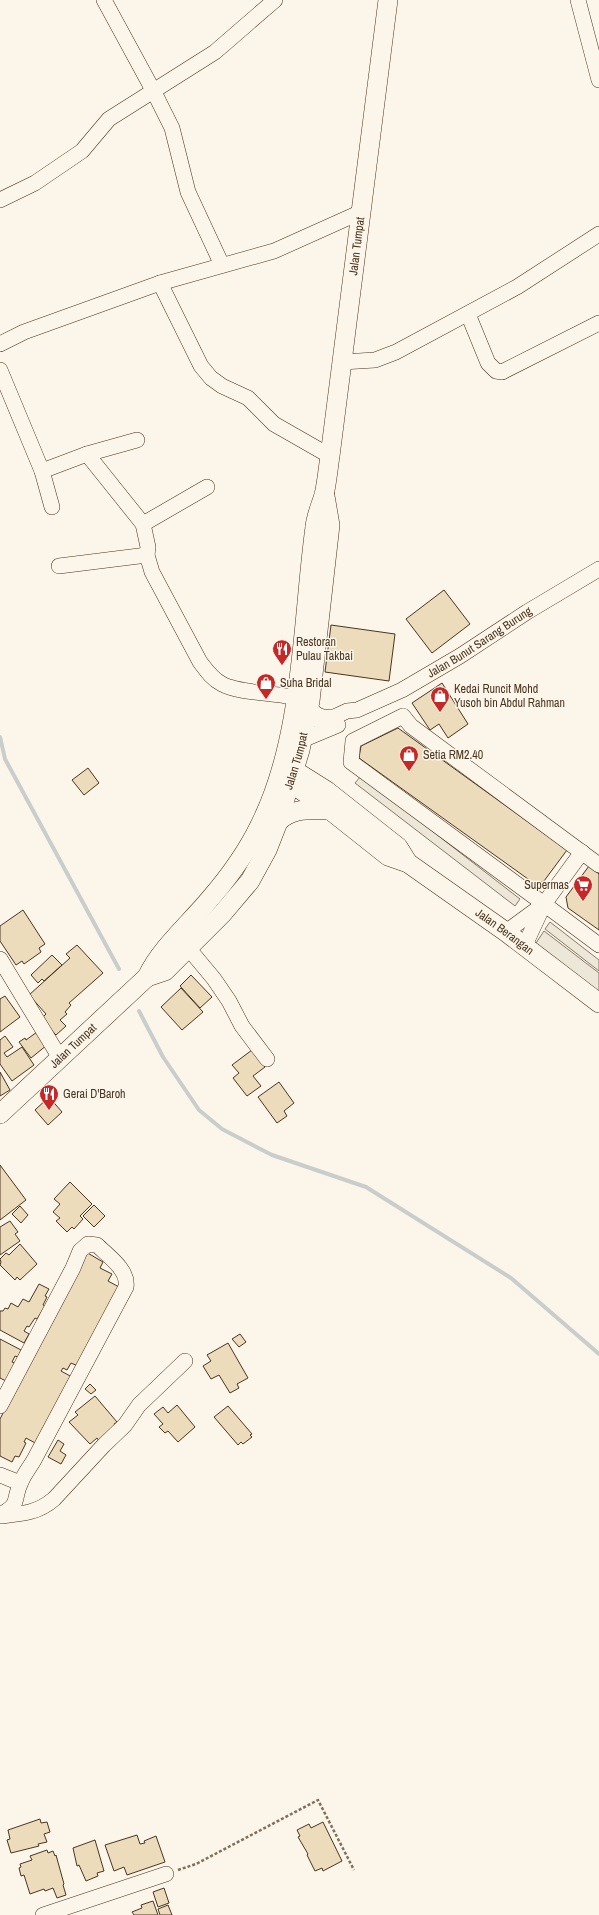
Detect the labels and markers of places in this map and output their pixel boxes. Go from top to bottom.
place label: Restoran Pulau Takbai [296,634,353,664]
restaurant icon: Restoran Pulau Takbai [271,638,293,666]
shop icon: Suha Bridal [255,672,277,700]
place label: Suha Bridal [280,675,331,691]
place label: Kedai Runcit Mohd Yusoh bin Abdul Rahman [454,681,565,711]
shop icon: Kedai Runcit Mohd Yusoh bin Abdul Rahman [429,685,451,713]
shop icon: Setia RM2.40 [398,744,420,772]
place label: Setia RM2.40 [423,747,483,763]
supermarket icon: Supermas [572,874,594,902]
place label: Supermas [524,877,569,893]
restaurant icon: Gerai D'Baroh [38,1083,60,1111]
place label: Gerai D'Baroh [63,1086,126,1102]

